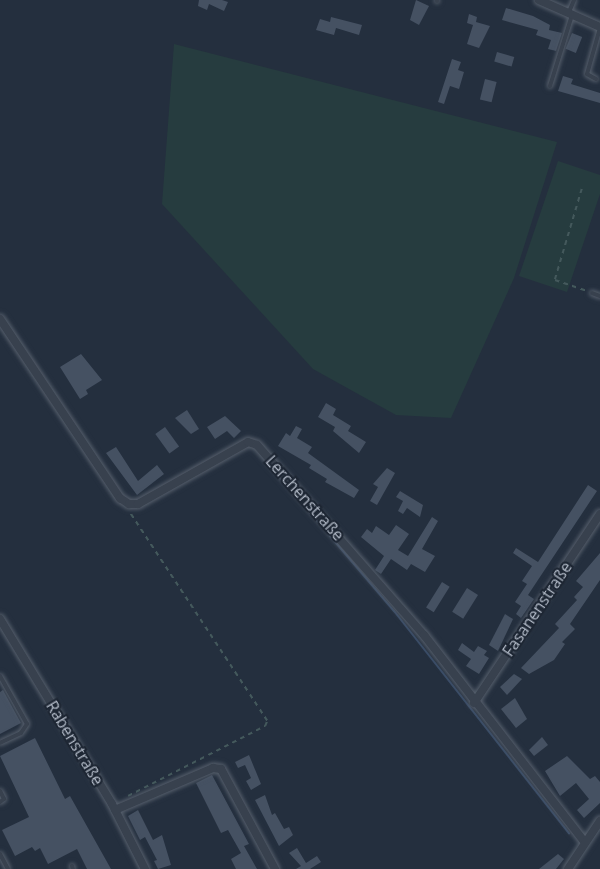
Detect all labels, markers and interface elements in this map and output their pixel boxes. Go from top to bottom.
street label: Lerchenstraße [262,452,348,544]
street label: Fasanenstraße [498,558,576,660]
street label: Rabenstraße [42,697,108,789]

